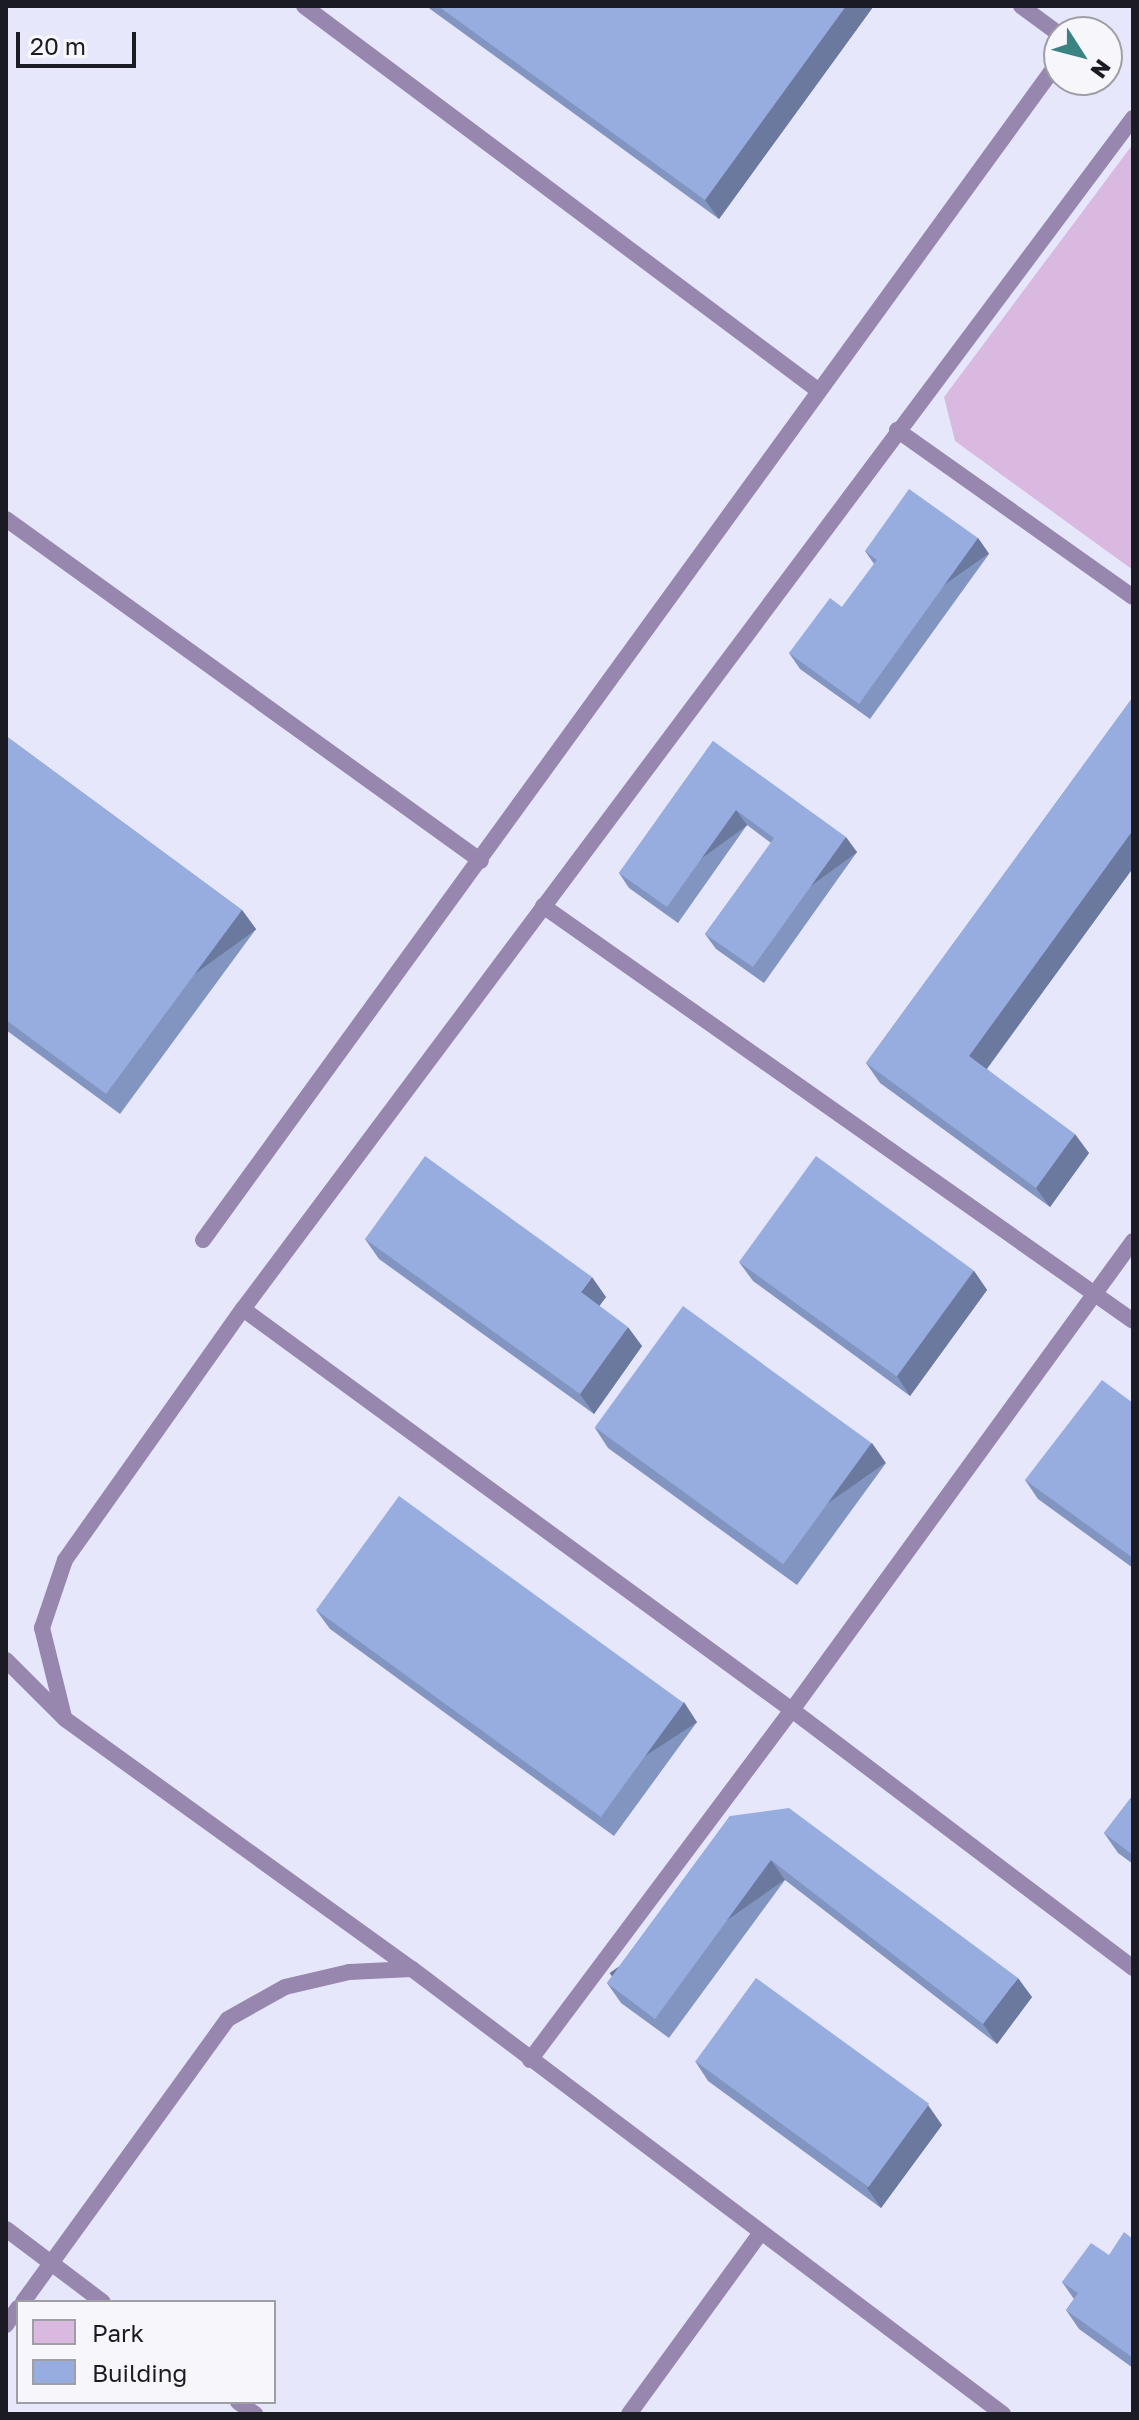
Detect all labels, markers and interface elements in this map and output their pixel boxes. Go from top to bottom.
scale bar [20,16,140,66]
north arrow [1043,16,1123,96]
text: 20 m [30,31,86,60]
text: N [1085,55,1117,84]
legend [16,2300,276,2404]
text: Park [92,2318,144,2347]
text: Building [92,2358,187,2387]

